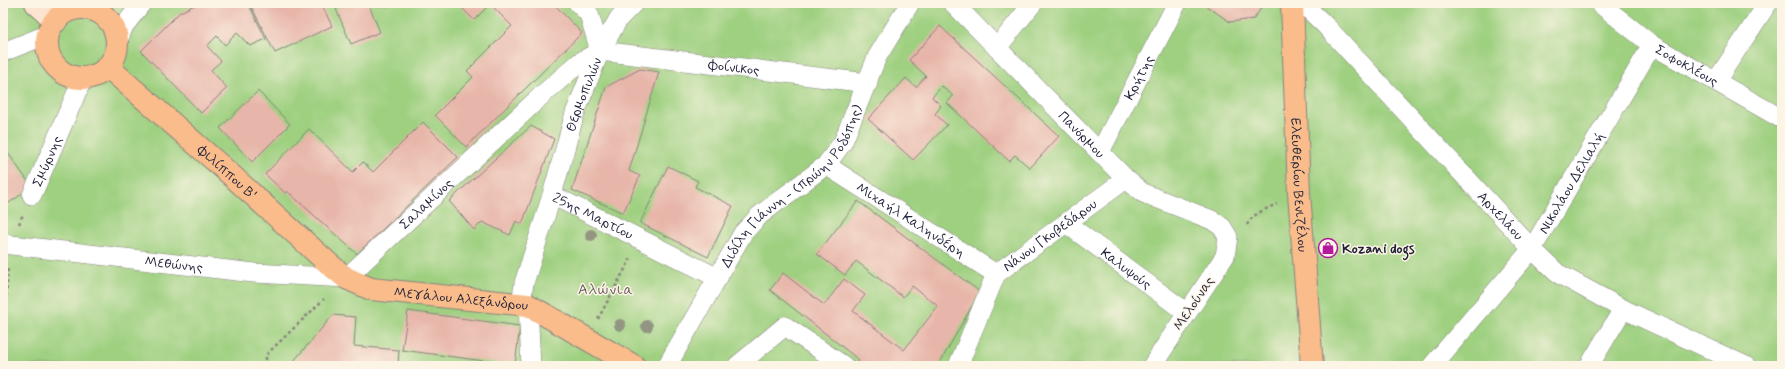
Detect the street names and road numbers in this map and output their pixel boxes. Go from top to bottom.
street label: Σοφοκλέους [1652,41,1721,91]
street label: Κρήτης [1120,52,1158,103]
street label: Θερμοπυλών [562,55,606,134]
street label: Φοίνικος [707,56,760,80]
street label: Διδίλη Γιάννη - (πρώην Ροδόπης) [717,102,867,271]
street label: Πανόρμου [1054,107,1109,162]
street label: Ελευθερίου Βενιζέλου [1286,117,1311,253]
street label: Νικολάου Δελιαλή [1535,129,1609,237]
street label: Σμύρνης [29,133,67,190]
street label: Φιλίππου Β' [192,141,260,204]
street label: Σαλαμίνος [396,175,457,234]
street label: Μιχαήλ Καληνδέρη [853,179,968,262]
street label: Αρχελάου [1473,188,1527,244]
street label: 25ης Μαρτίου [549,189,636,244]
street label: Νάνου Γκοβεδάρου [1000,195,1101,276]
street label: Καλυψούς [1097,244,1155,294]
street label: Μεθώνης [144,252,204,277]
street label: Μελούνας [1169,273,1218,334]
street label: Μεγάλου Αλεξάνδρου [393,283,529,315]

